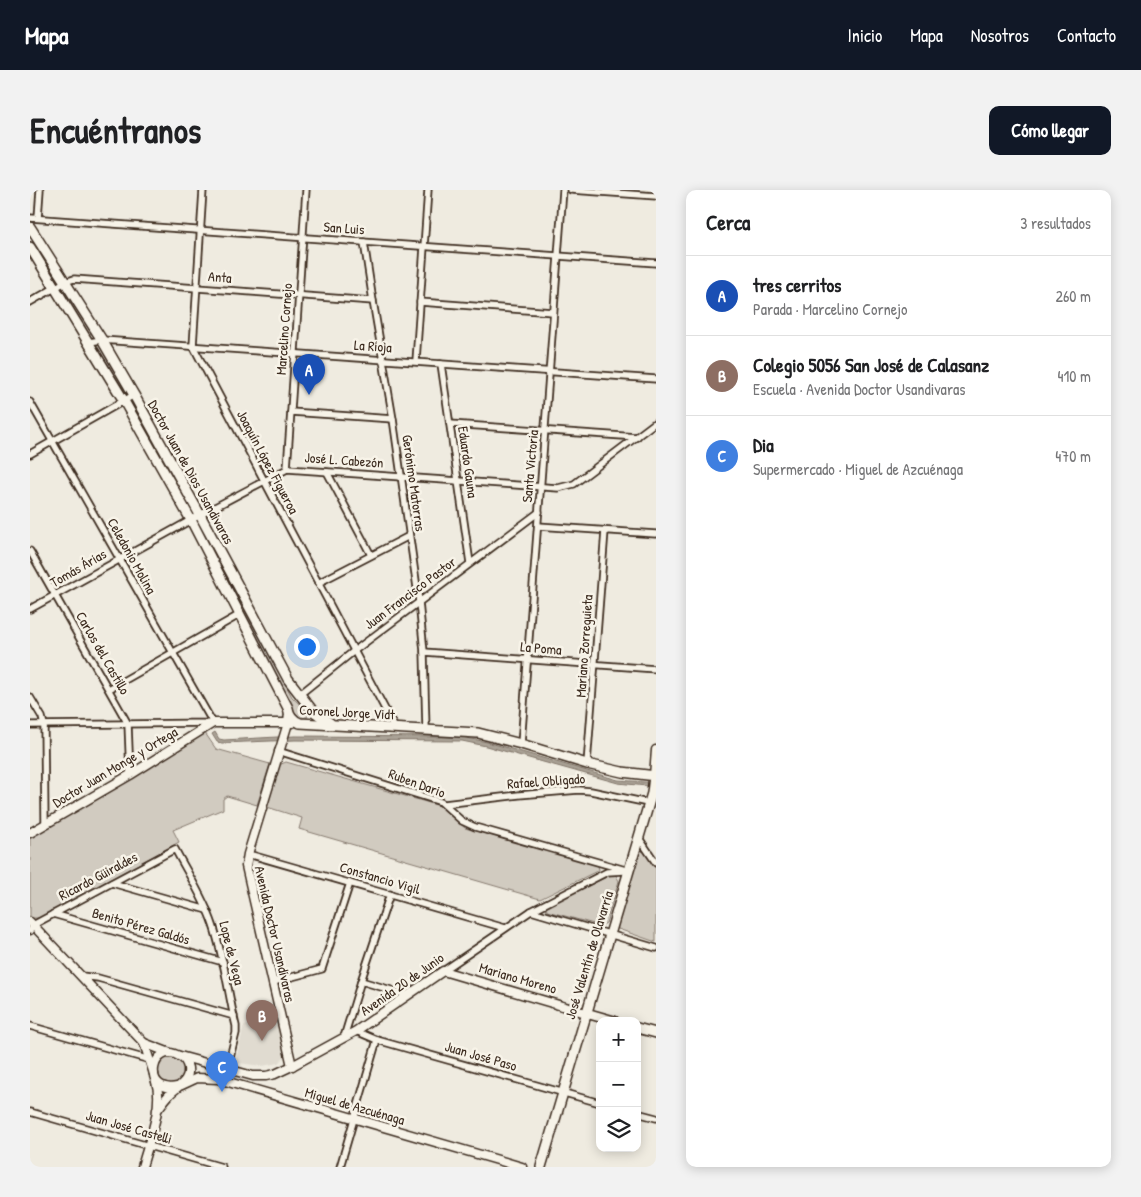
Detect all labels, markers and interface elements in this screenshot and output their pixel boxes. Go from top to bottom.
text: Mapa [25,19,68,51]
text: Inicio [848,23,882,48]
text: Mapa [910,23,943,48]
text: Nosotros [971,23,1029,48]
text: Contacto [1057,23,1116,48]
button: Cómo llegar [989,106,1111,155]
text: Encuéntranos [30,107,201,154]
text: Cerca [706,208,750,237]
text: 3 resultados [1020,212,1091,234]
street label: San Luis [323,217,365,238]
street label: Anta [208,266,233,287]
text: tres cerritos [753,272,841,298]
street label: Marcelino Cornejo [271,282,297,375]
text: A [718,285,726,307]
text: 260 m [1055,285,1091,307]
text: Parada · Marcelino Cornejo [753,298,907,320]
street label: La Rioja [353,335,393,357]
text: Colegio 5056 San José de Calasanz [753,352,989,378]
pin: A [293,354,325,395]
text: B [718,365,726,387]
text: 410 m [1057,365,1091,387]
text: Escuela · Avenida Doctor Usandivaras [753,378,965,400]
street label: Doctor Juan de Dios Usandivaras [144,396,239,547]
street label: Joaquín López Figueroa [232,407,304,518]
street label: Eduardo Gauna [454,425,483,499]
street label: Santa Victoria [517,428,542,503]
text: Dia [753,432,774,458]
street label: Gerónimo Matorras [398,434,431,532]
text: C [718,445,726,467]
text: 470 m [1055,445,1091,467]
street label: José L. Cabezón [304,447,384,472]
text: Supermercado · Miguel de Azcuénaga [753,458,963,480]
street label: Celedonio Molina [104,514,162,598]
street label: Tomás Árias [46,544,109,591]
street label: Juan Francisco Pastor [360,552,460,633]
street label: Mariano Zorreguieta [570,593,598,698]
street label: Carlos del Castillo [72,608,135,698]
your location [294,634,320,660]
street label: La Poma [520,636,563,659]
street label: Coronel Jorge Vidt [299,700,395,724]
street label: Doctor Juan Monge y Ortega [49,722,182,812]
street label: Ruben Dario [386,763,449,802]
street label: Rafael Obligado [506,768,586,794]
street label: Ricardo Güiraldes [55,847,140,904]
street label: Constancio Vigil [337,857,423,899]
street label: Avenida Doctor Usandivaras [251,864,300,1004]
street label: José Valentín de Olavarría [560,888,617,1021]
street label: Benito Pérez Galdós [90,903,192,949]
street label: Lope de Vega [214,919,250,987]
street label: Avenida 20 de Junio [356,948,448,1019]
street label: Mariano Moreno [477,957,560,998]
pin: B [246,1000,278,1041]
map controls [596,1017,641,1152]
button: + [596,1017,641,1062]
street label: Juan José Paso [443,1036,520,1075]
pin: C [206,1051,238,1092]
button: − [596,1062,641,1107]
street label: Miguel de Azcuénaga [303,1082,408,1130]
street label: Juan José Castelli [84,1105,175,1148]
button: layers [596,1107,641,1152]

